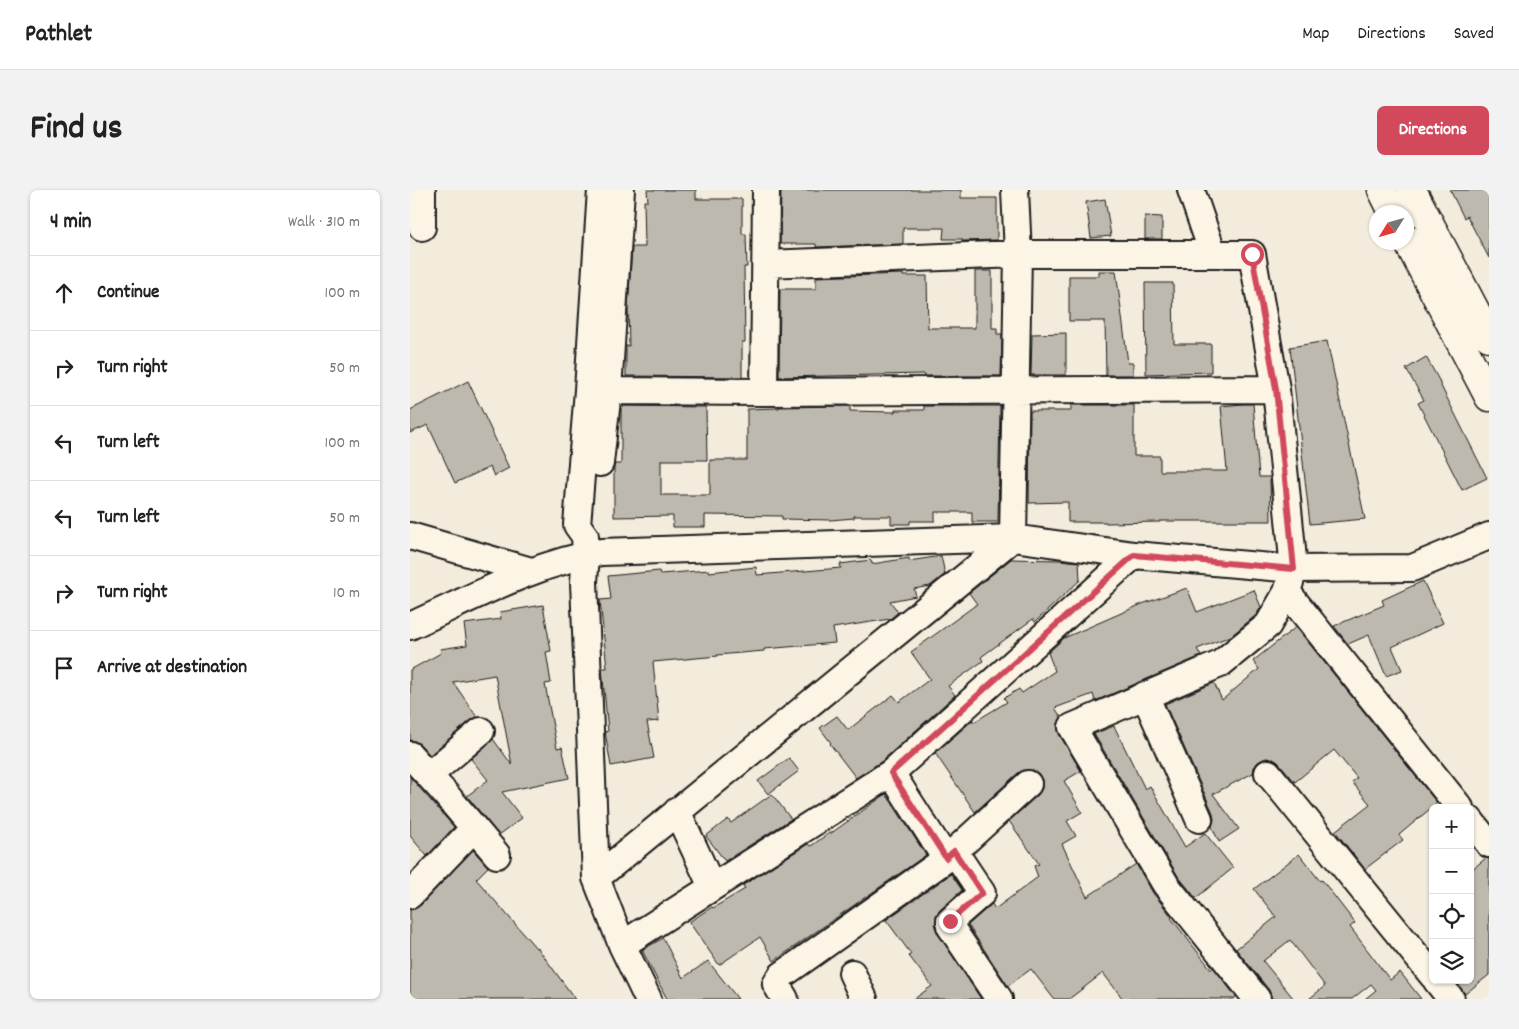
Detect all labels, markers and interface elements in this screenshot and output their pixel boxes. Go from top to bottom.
text: Pathlet [25,18,92,52]
text: Map [1302,22,1329,47]
text: Directions [1357,22,1426,47]
text: Saved [1454,22,1494,47]
text: Find us [30,105,122,155]
button: Directions [1377,106,1489,155]
north arrow [1369,205,1414,250]
text: 4 min [50,208,92,238]
text: Walk · 310 m [288,211,360,234]
route start [1241,243,1264,266]
icon: ahead [50,279,78,307]
text: Continue [97,280,159,307]
text: 100 m [324,282,360,305]
icon: right [50,354,78,382]
text: Turn right [97,355,168,382]
text: 50 m [329,357,360,380]
icon: left [50,429,78,457]
text: Turn left [97,430,160,457]
text: 100 m [324,432,360,455]
icon: left [50,504,78,532]
text: Turn left [97,505,160,532]
text: 50 m [329,507,360,530]
icon: right [50,579,78,607]
text: Turn right [97,580,168,607]
text: 10 m [333,582,360,605]
icon: arrive [50,654,78,682]
text: Arrive at destination [97,655,247,682]
map controls [1429,804,1474,984]
button: + [1429,804,1474,849]
button: − [1429,849,1474,894]
button: locate [1429,894,1474,939]
route end [939,910,962,933]
button: layers [1429,939,1474,984]

